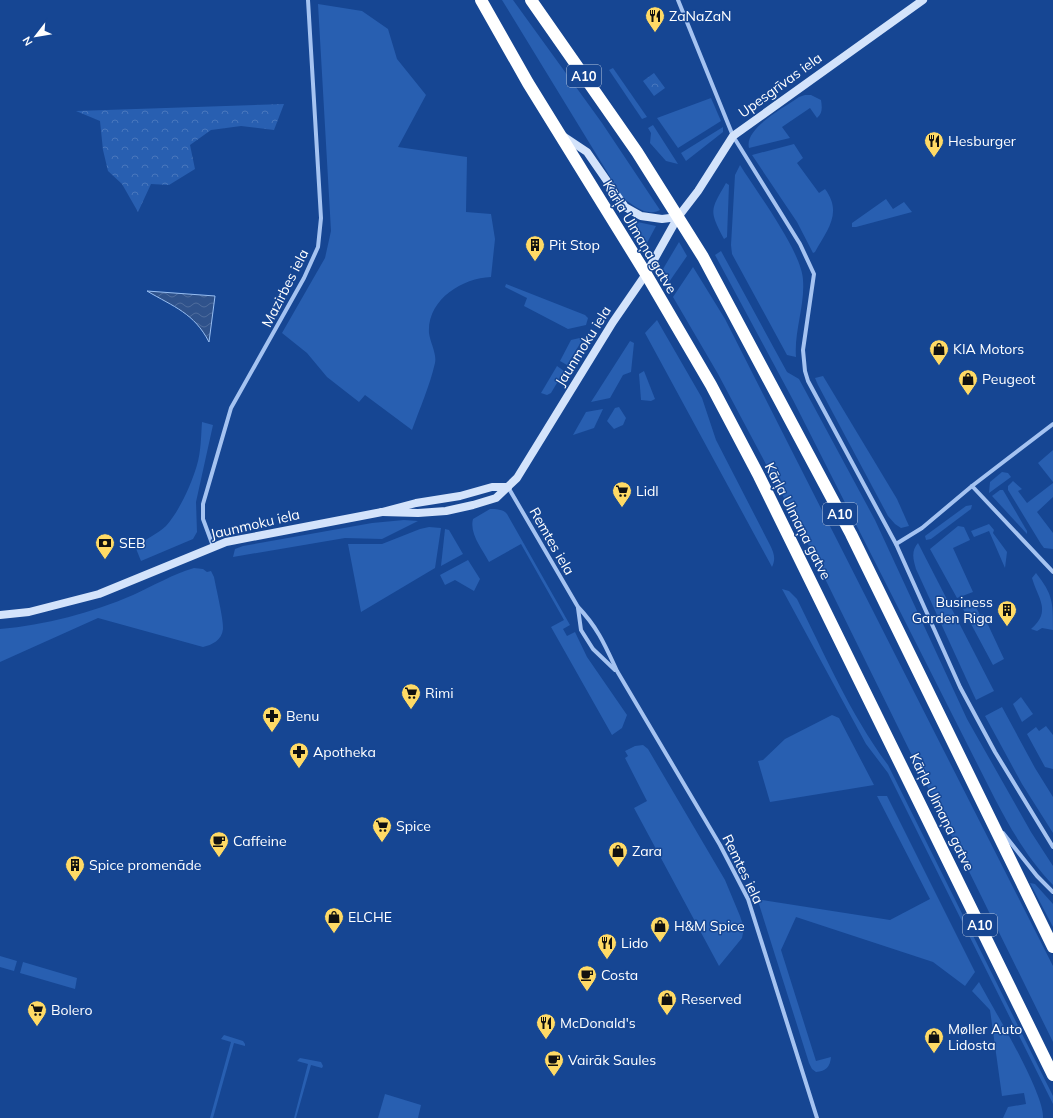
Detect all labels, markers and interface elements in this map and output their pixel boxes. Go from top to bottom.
restaurant icon: ZaNaZaN [644,5,666,33]
place label: ZaNaZaN [669,7,732,25]
north arrow [16,16,56,56]
text: N [19,34,36,48]
street label: Upesgrīvas iela [735,49,825,121]
road number: A10 [567,65,601,87]
restaurant icon: Hesburger [923,130,945,158]
place label: Hesburger [948,132,1017,150]
street label: Kārļa Ulmaņa gatve [599,177,681,297]
building icon: Pit Stop [524,234,546,262]
place label: Pit Stop [549,236,600,254]
street label: Mazirbes iela [258,246,312,330]
street label: Jaunmoku iela [551,303,615,389]
shop icon: KIA Motors [928,338,950,366]
place label: KIA Motors [953,340,1024,358]
shop icon: Peugeot [957,368,979,396]
place label: Peugeot [982,370,1035,388]
street label: Kārļa Ulmaņa gatve [761,459,835,583]
supermarket icon: Lidl [611,480,633,508]
place label: Lidl [636,482,659,500]
road number: A10 [823,503,857,525]
street label: Remtes iela [525,504,579,578]
street label: Jaunmoku iela [209,505,301,543]
bank icon: SEB [94,532,116,560]
place label: SEB [119,534,145,552]
place label: Business Garden Riga [912,593,993,627]
building icon: Business Garden Riga [996,599,1018,627]
supermarket icon: Rimi [400,682,422,710]
place label: Rimi [425,684,454,702]
pharmacy icon: Benu [261,705,283,733]
place label: Benu [286,707,319,725]
pharmacy icon: Apotheka [288,741,310,769]
place label: Apotheka [313,743,376,761]
street label: Kārļa Ulmaņa gatve [906,750,978,874]
supermarket icon: Spice [371,815,393,843]
place label: Spice [396,817,431,835]
cafe icon: Caffeine [208,830,230,858]
street label: Remtes iela [718,831,768,907]
place label: Caffeine [233,832,287,850]
shop icon: Zara [607,840,629,868]
place label: Zara [632,842,662,860]
building icon: Spice promenāde [64,854,86,882]
place label: Spice promenāde [89,856,201,874]
shop icon: ELCHE [323,906,345,934]
place label: ELCHE [348,908,392,926]
road number: A10 [963,914,997,936]
shop icon: H&M Spice [649,915,671,943]
place label: H&M Spice [674,917,745,935]
restaurant icon: Lido [596,932,618,960]
place label: Lido [621,934,648,952]
cafe icon: Costa [576,964,598,992]
place label: Costa [601,966,638,984]
shop icon: Reserved [656,988,678,1016]
place label: Reserved [681,990,742,1008]
supermarket icon: Bolero [26,999,48,1027]
place label: Bolero [51,1001,92,1019]
restaurant icon: McDonald's [535,1012,557,1040]
place label: McDonald's [560,1014,636,1032]
place label: Møller Auto Lidosta [948,1020,1022,1054]
shop icon: Møller Auto Lidosta [923,1026,945,1054]
cafe icon: Vairāk Saules [543,1049,565,1077]
place label: Vairāk Saules [568,1051,656,1069]

